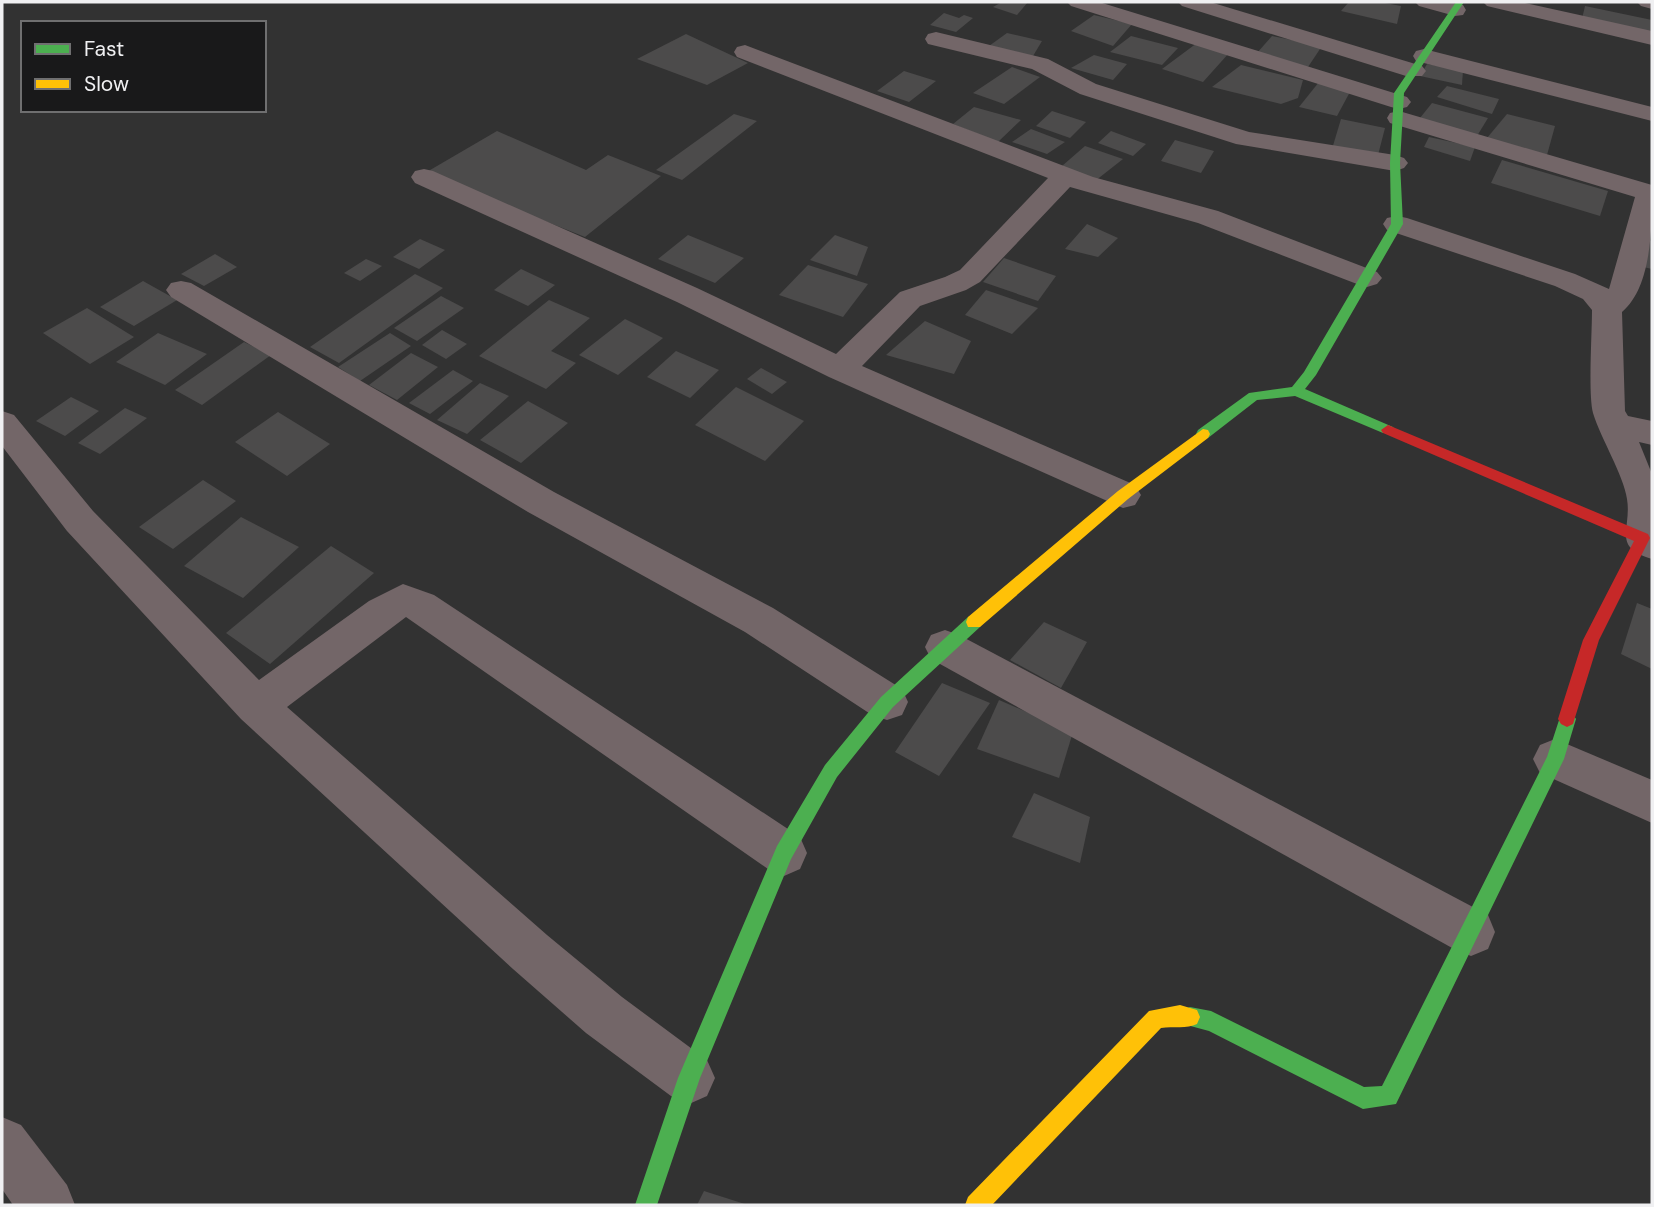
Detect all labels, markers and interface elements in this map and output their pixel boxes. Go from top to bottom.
legend [21,21,266,112]
text: Fast [84,35,124,63]
text: Slow [84,70,129,98]

